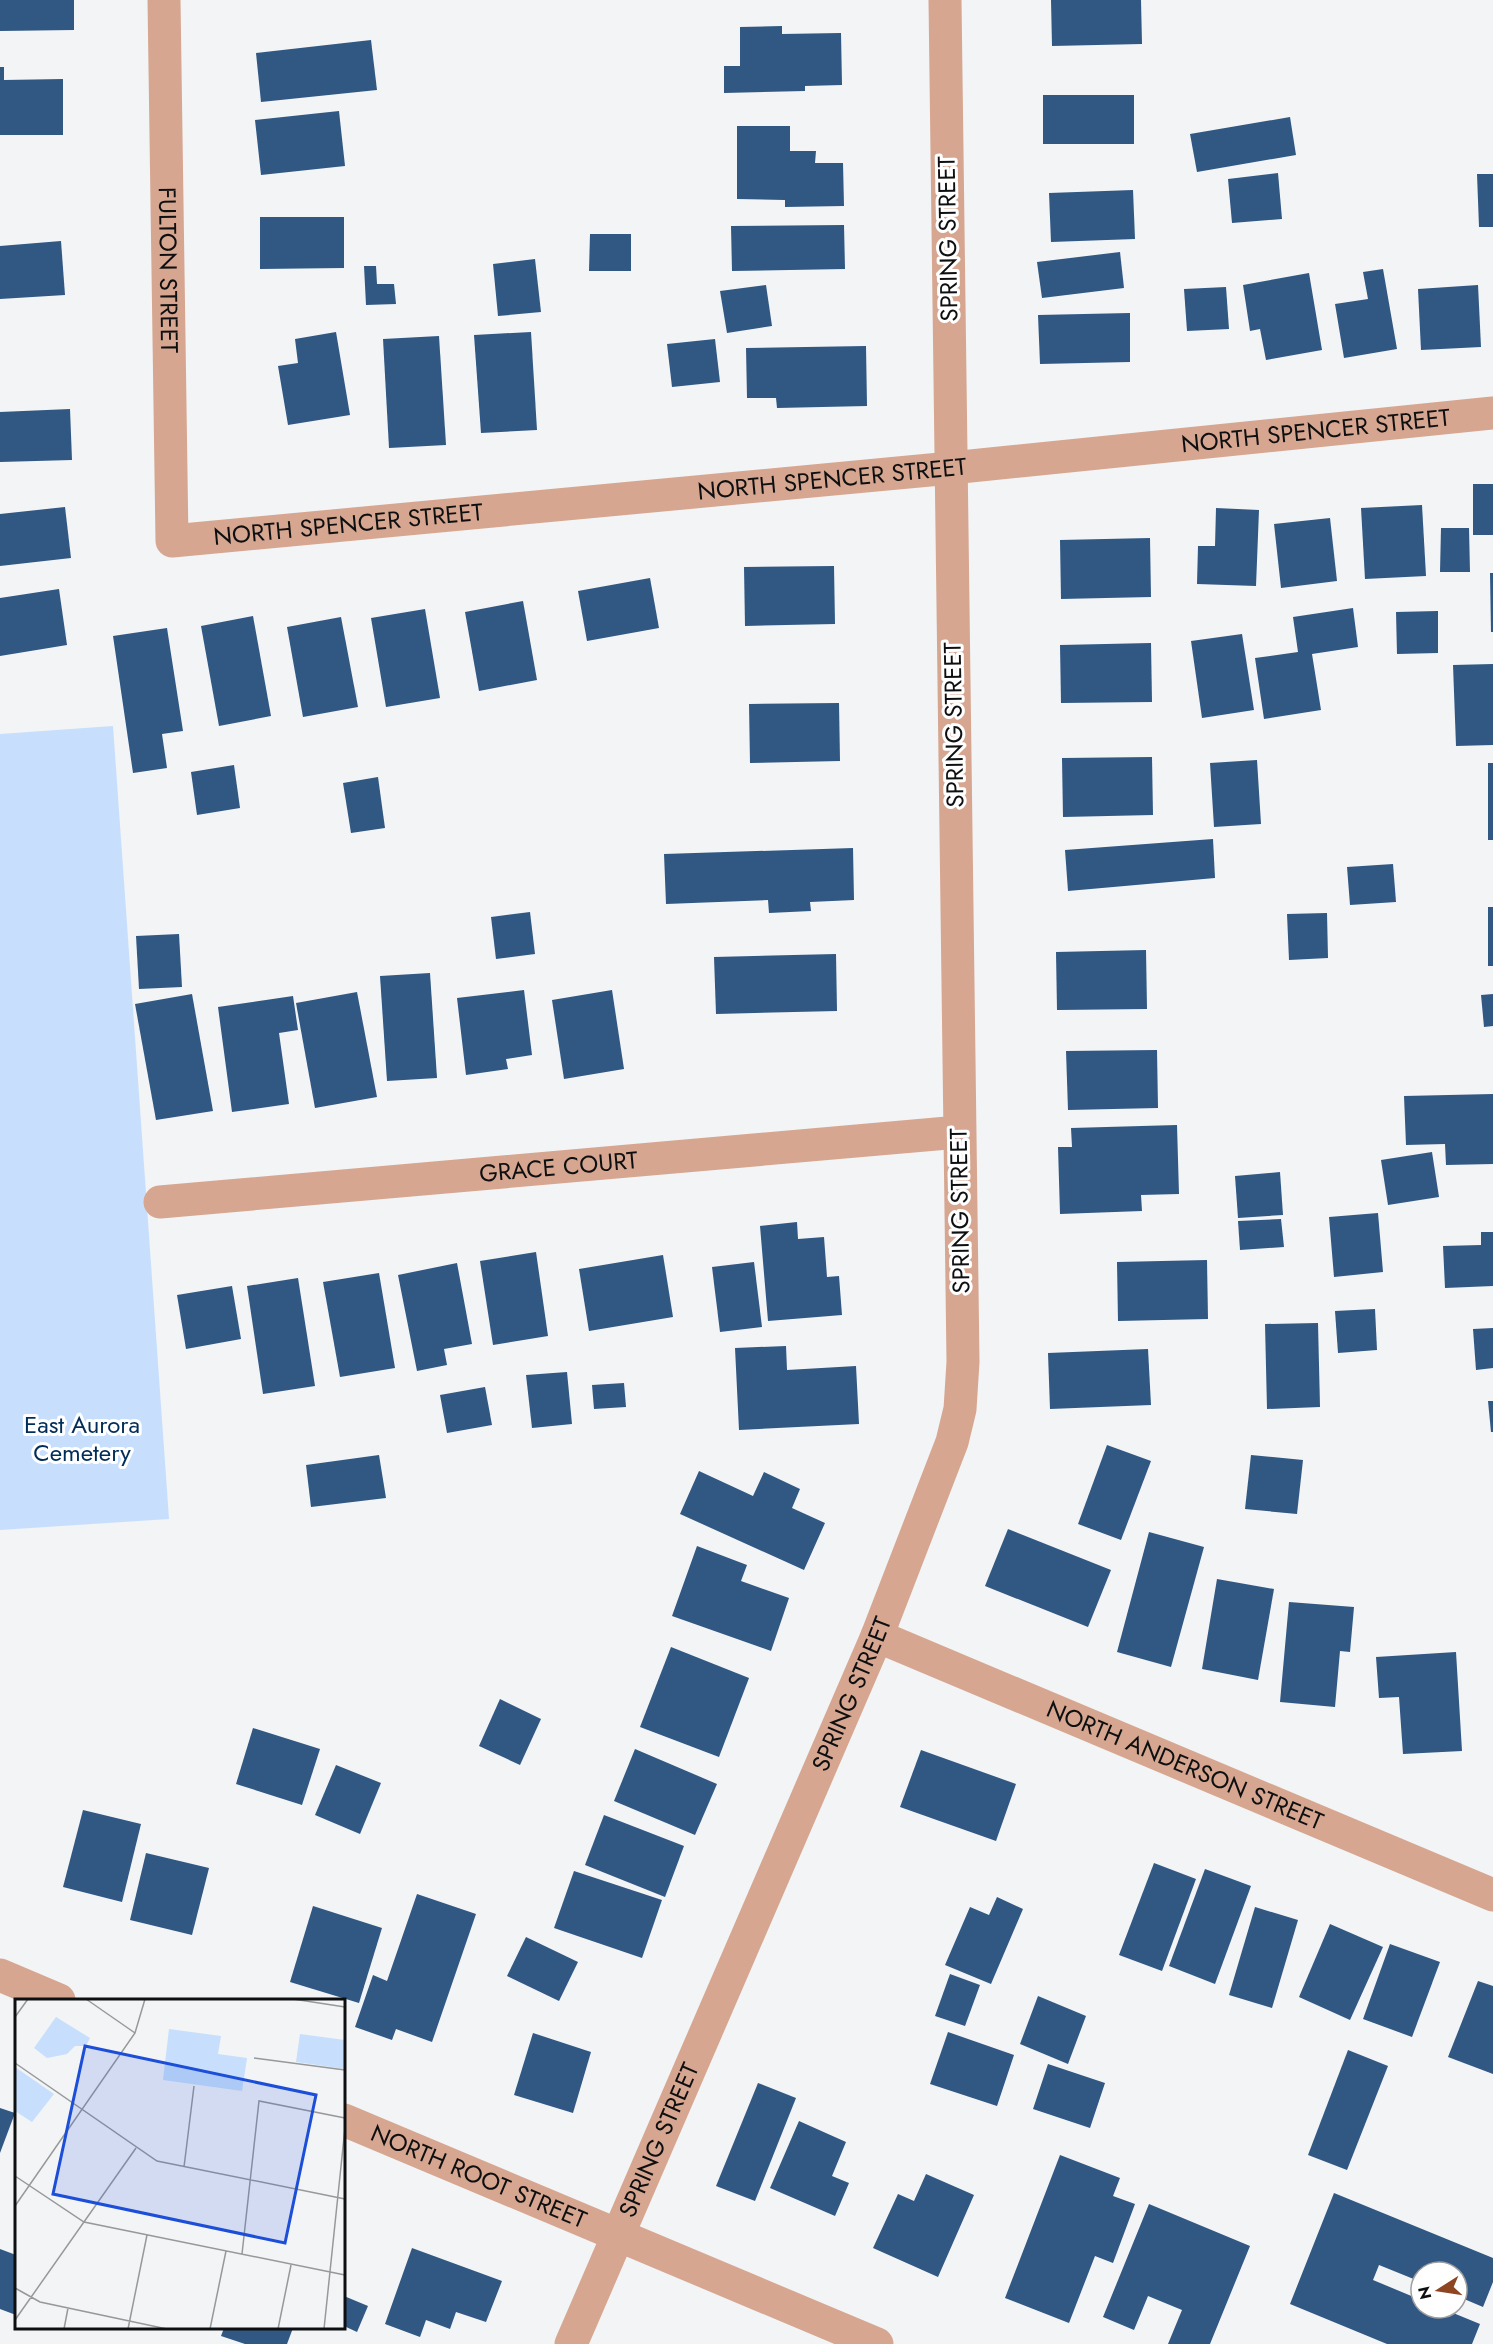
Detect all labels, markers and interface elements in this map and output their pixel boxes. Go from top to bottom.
street label: SPRING STREET [929,156,966,322]
street label: FULTON STREET [150,187,187,353]
street label: NORTH SPENCER STREET [1179,399,1452,462]
street label: NORTH SPENCER STREET [696,449,968,509]
street label: NORTH SPENCER STREET [212,494,484,554]
street label: SPRING STREET [935,642,972,808]
street label: SPRING STREET [941,1128,978,1294]
street label: GRACE COURT [478,1142,639,1191]
park label: East Aurora Cemetery [24,1407,140,1470]
street label: SPRING STREET [803,1611,900,1777]
street label: NORTH ANDERSON STREET [1041,1691,1329,1839]
inset map [15,1999,345,2329]
street label: SPRING STREET [610,2057,707,2223]
street label: NORTH ROOT STREET [366,2115,592,2237]
north arrow [1409,2260,1469,2320]
text: N [1412,2284,1437,2302]

